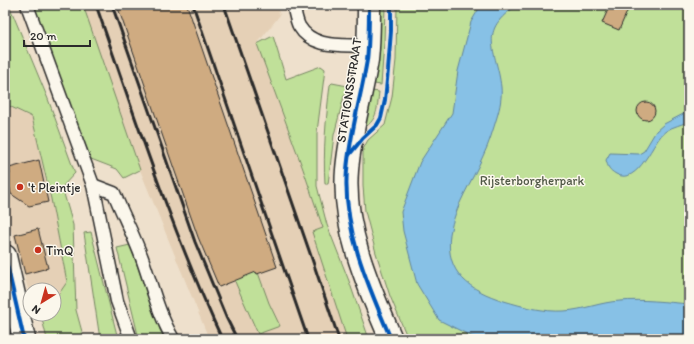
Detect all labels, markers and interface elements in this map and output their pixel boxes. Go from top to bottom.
scale bar [24,22,90,48]
text: 20 m [30,29,57,43]
street label: STATIONSSTRAAT [333,36,365,143]
park label: Rijsterborgherpark [480,173,585,188]
place label: 't Pleintje [28,180,81,195]
marker: 't Pleintje [15,182,25,192]
place label: TinQ [46,243,73,258]
marker: TinQ [33,245,43,255]
north arrow [22,282,62,322]
text: N [29,302,43,317]

